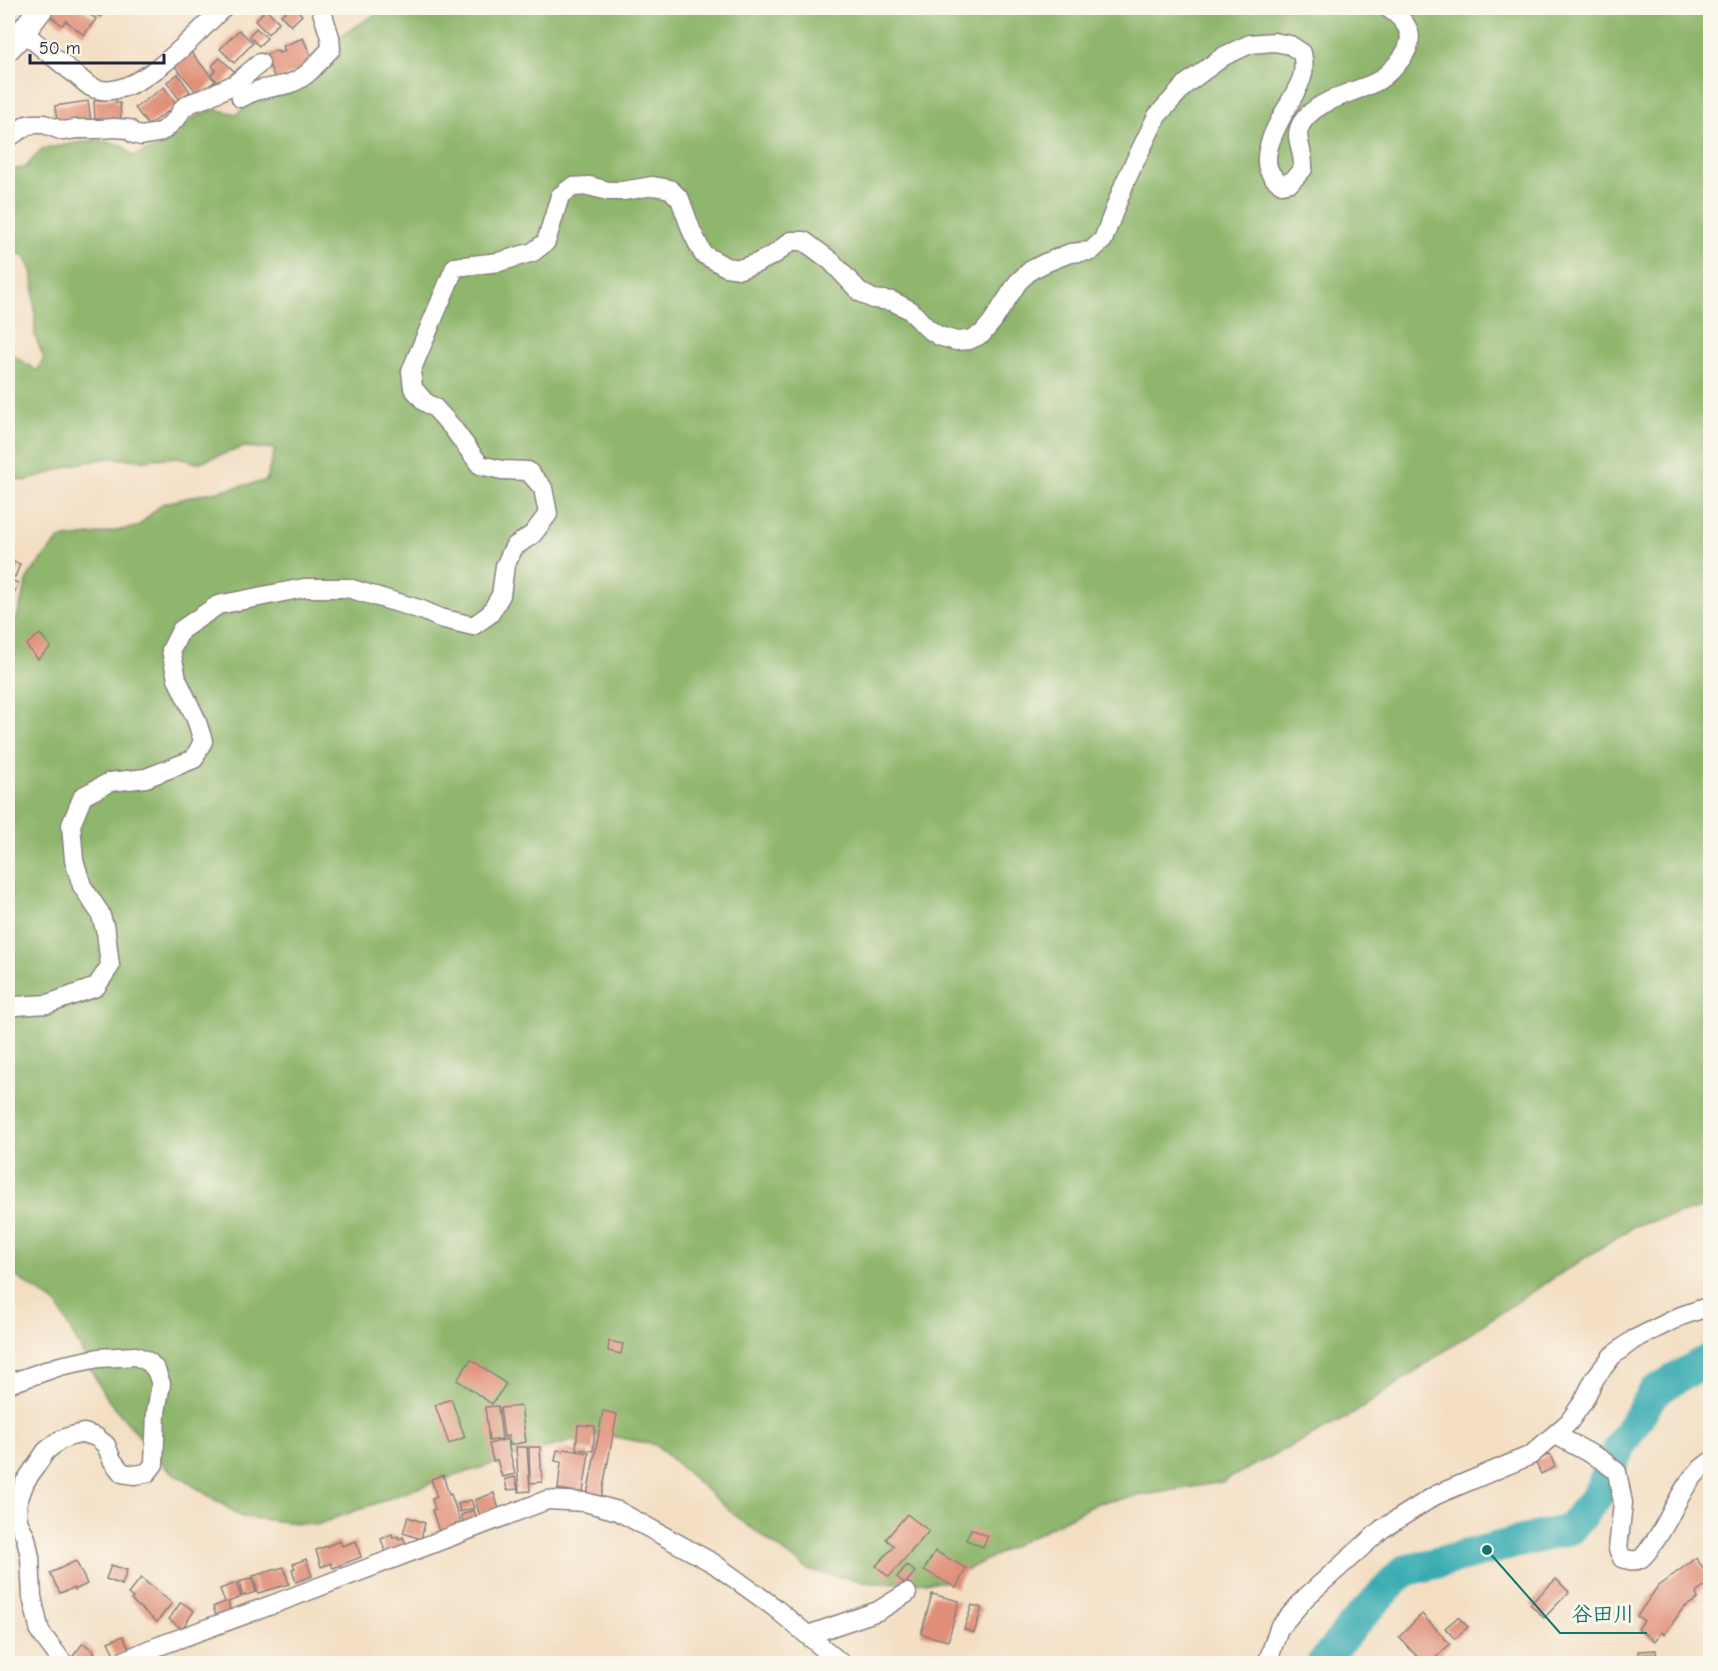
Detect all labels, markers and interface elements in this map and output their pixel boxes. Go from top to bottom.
scale bar [30,27,164,65]
text: 50 m [39,38,81,59]
callout: 谷田川 [1560,1594,1647,1633]
text: 谷田川 [1572,1602,1635,1626]

